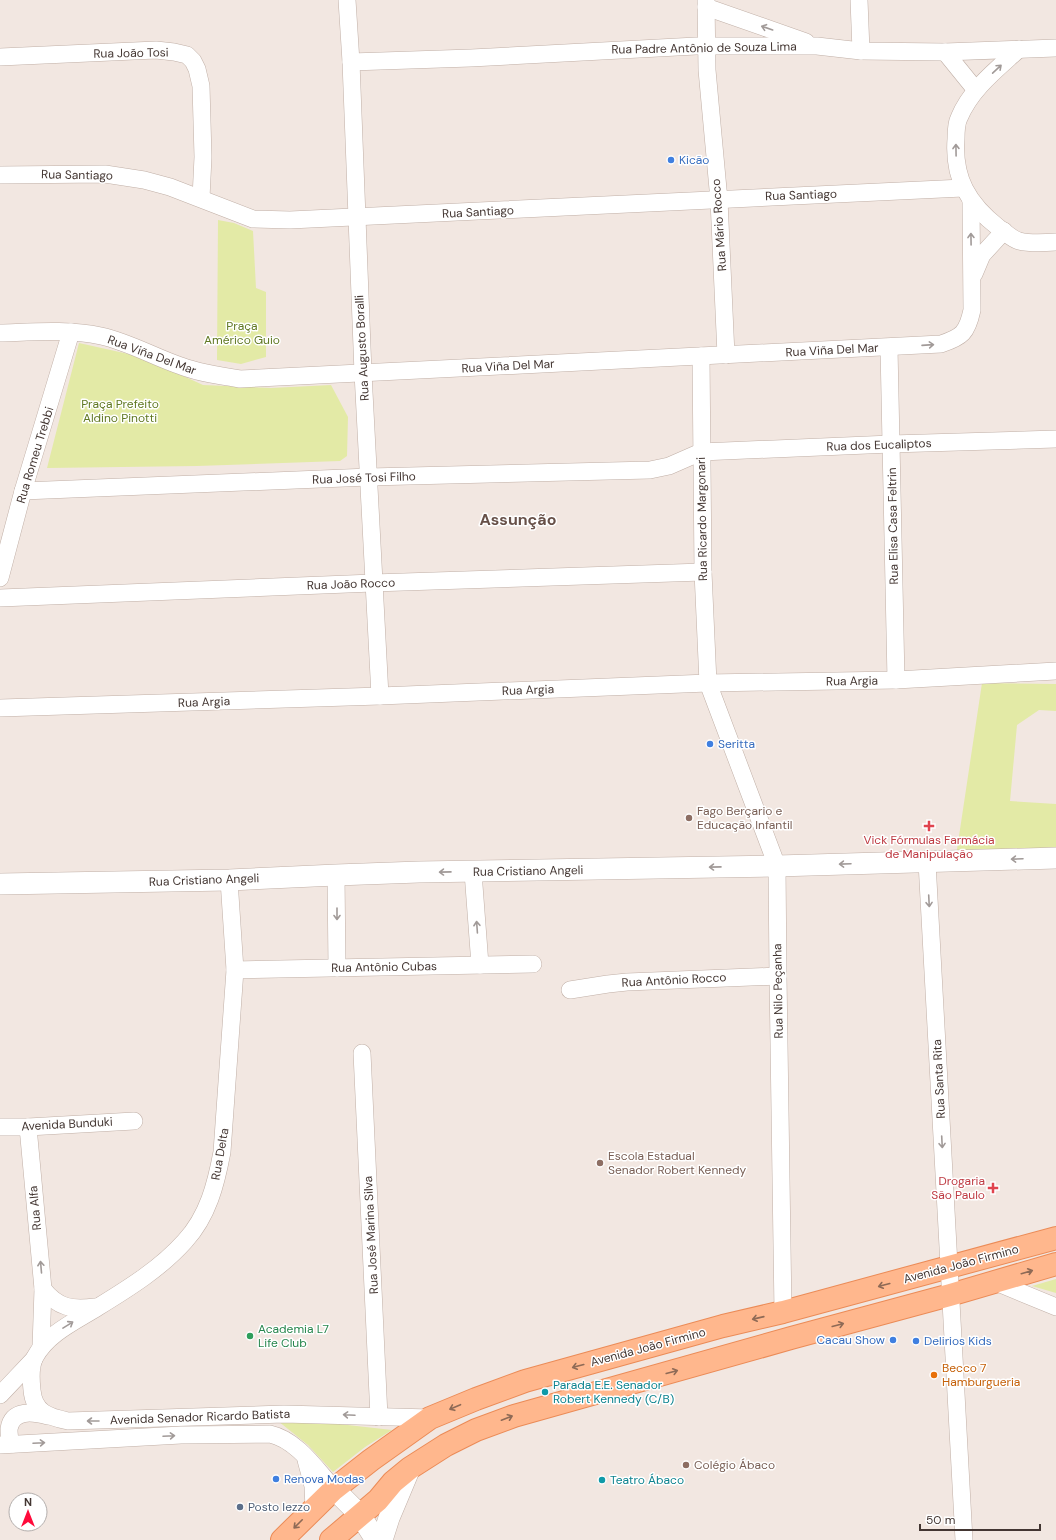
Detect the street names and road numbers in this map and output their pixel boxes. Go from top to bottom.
street label: Rua Padre Antônio de Souza Lima [611,38,797,58]
street label: Rua João Tosi [93,44,169,62]
street label: Rua Santiago [41,166,113,184]
street label: Rua Mário Rocco [708,178,730,272]
street label: Rua Santiago [765,186,837,204]
street label: Rua Santiago [442,202,514,222]
street label: Rua Augusto Boralli [351,294,373,401]
street label: Rua Viña Del Mar [105,332,199,379]
street label: Rua Viña Del Mar [785,340,880,360]
street label: Rua Viña Del Mar [461,356,556,376]
street label: Rua Romeu Trebbi [13,405,57,505]
street label: Rua dos Eucaliptos [826,435,932,455]
street label: Rua Ricardo Margonari [693,457,711,581]
street label: Rua Elisa Casa Feltrin [884,467,902,585]
street label: Rua José Tosi Filho [312,468,416,488]
street label: Rua João Rocco [307,574,395,594]
street label: Rua Argia [826,673,878,689]
street label: Rua Argia [502,681,554,699]
street label: Rua Argia [178,693,230,711]
street label: Rua Cristiano Angeli [473,862,583,880]
street label: Rua Cristiano Angeli [149,870,260,890]
street label: Rua Nilo Peçanha [769,943,787,1039]
street label: Rua Antônio Cubas [331,958,437,976]
street label: Rua Antônio Rocco [621,969,727,991]
street label: Rua Santa Rita [929,1039,949,1119]
street label: Avenida Bunduki [21,1114,113,1134]
street label: Rua Delta [208,1127,232,1181]
street label: Rua José Marina Silva [360,1175,382,1295]
street label: Rua Alfa [25,1185,45,1231]
street label: Avenida João Firmino [902,1241,1020,1287]
street label: Avenida João Firmino [589,1324,707,1370]
street label: Avenida Senador Ricardo Batista [110,1406,290,1428]

